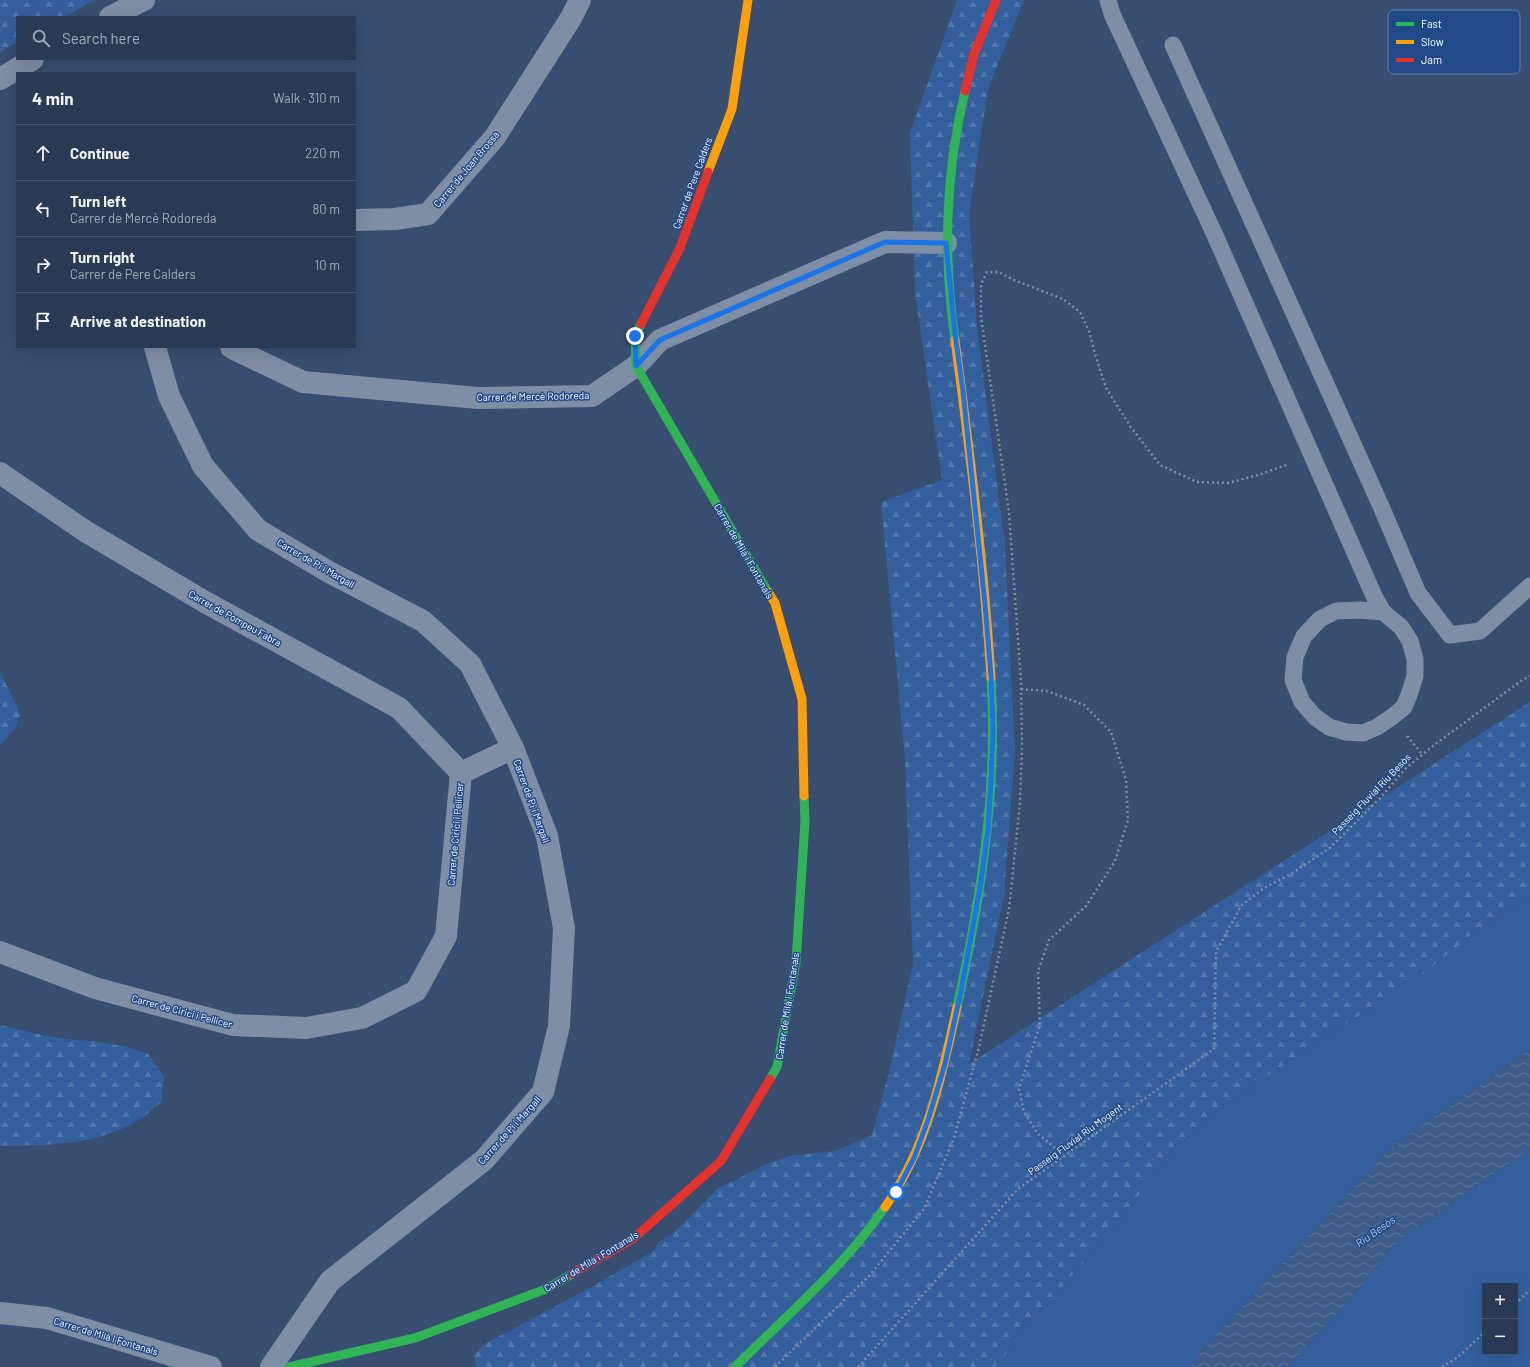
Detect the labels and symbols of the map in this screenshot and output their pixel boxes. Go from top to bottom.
legend [1388,10,1520,74]
text: Fast [1421,17,1442,30]
text: Slow [1421,35,1444,48]
text: Jam [1421,53,1442,66]
street label: Carrer de Joan Brossa [431,128,501,210]
street label: Carrer de Pere Calders [670,135,714,230]
route end [626,327,644,345]
street label: Carrer de Mercè Rodoreda [477,389,589,403]
street label: Carrer de Milà i Fontanals [712,501,776,601]
street label: Carrer de Pi i Margall [275,536,357,590]
street label: Carrer de Pompeu Fabra [186,587,284,649]
street label: Passeig Fluvial Riu Besòs [1329,751,1413,837]
street label: Carrer de Pi i Margall [511,758,553,844]
street label: Carrer de Cirici i Pellicer [445,782,466,886]
street label: Carrer de Milà i Fontanals [773,951,801,1060]
street label: Carrer de Cirici i Pellicer [130,992,234,1030]
street label: Carrer de Pi i Margall [475,1093,543,1167]
street label: Passeig Fluvial Riu Mogent [1025,1100,1125,1177]
route start [887,1183,905,1201]
water label: Riu Besòs [1353,1213,1397,1249]
street label: Carrer de Milà i Fontanals [542,1228,641,1294]
street label: Carrer de Milà i Fontanals [52,1314,160,1358]

